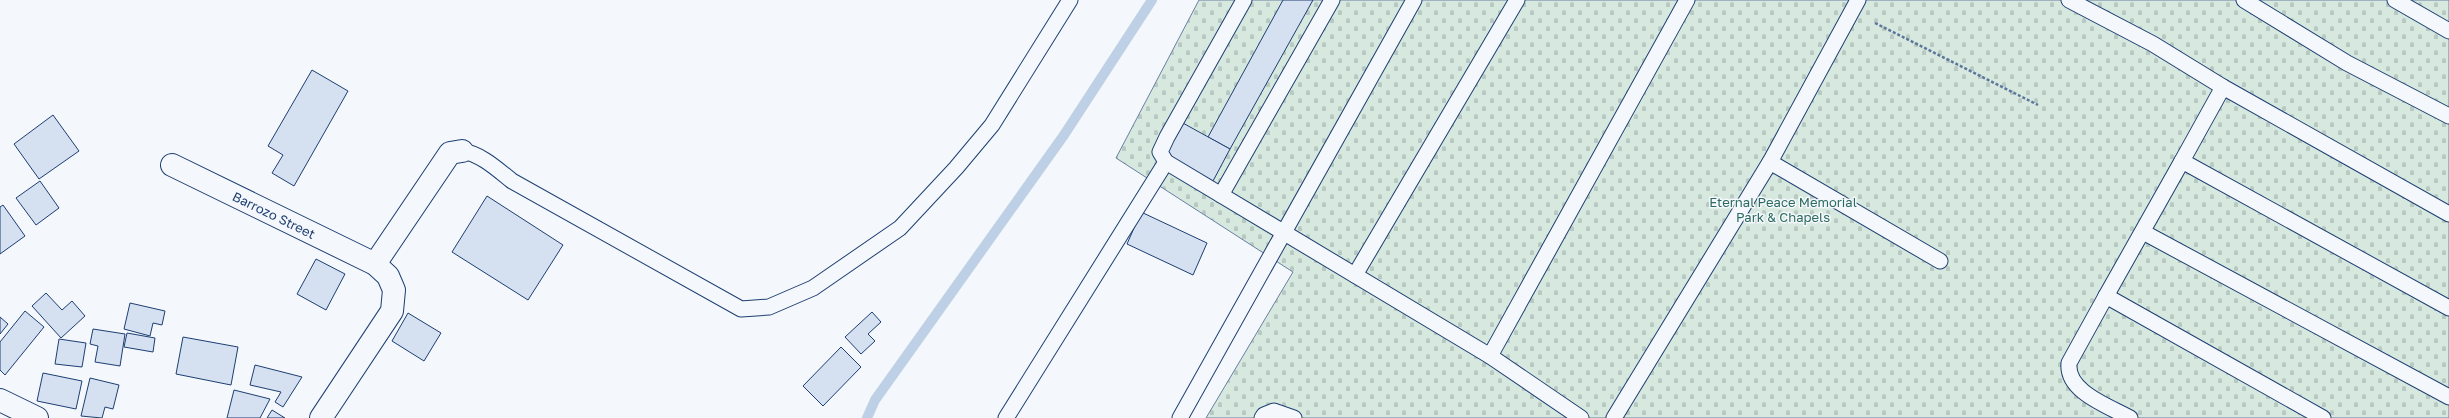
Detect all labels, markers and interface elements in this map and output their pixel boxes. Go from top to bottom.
street label: Barrozo Street [230,188,318,242]
park label: Eternal Peace Memorial Park & Chapels [1709,194,1857,225]

